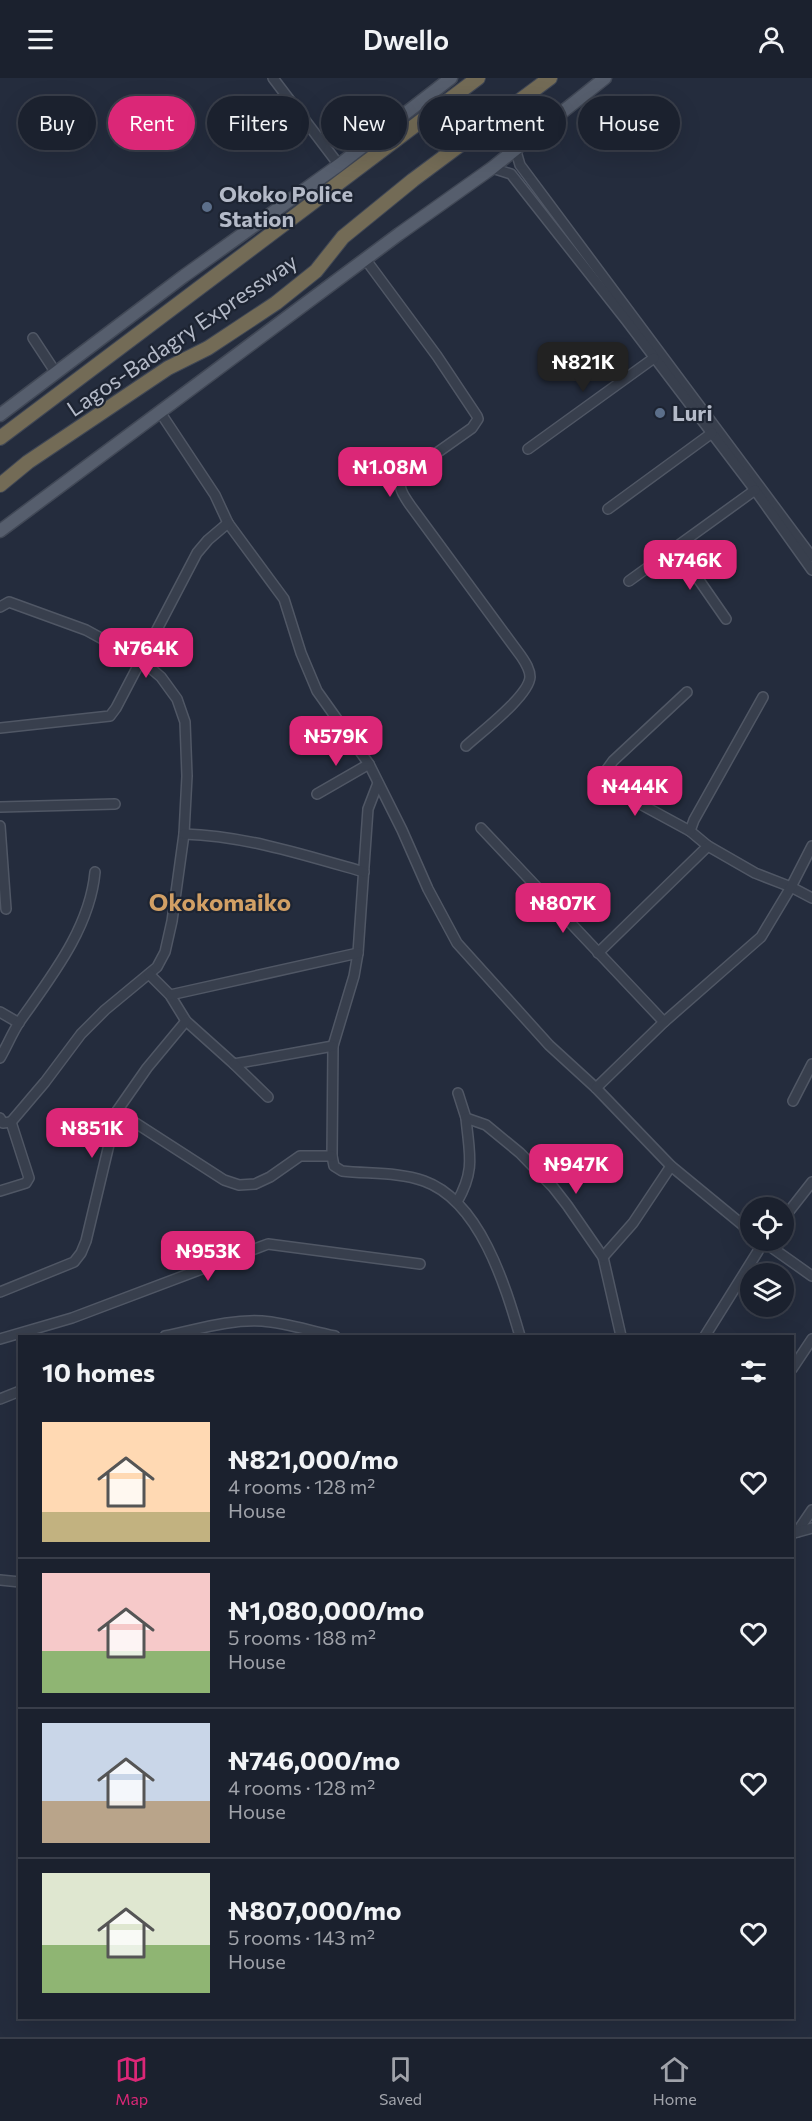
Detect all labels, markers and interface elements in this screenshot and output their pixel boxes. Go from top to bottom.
icon: menu [24,23,57,56]
text: Dwello [363,23,449,56]
icon: person [755,23,788,56]
chip: Buy [18,96,96,150]
chip: Rent [108,96,195,150]
chip: Filters [207,96,309,150]
chip: New [321,96,407,150]
chip: Apartment [419,96,566,150]
chip: House [578,96,680,150]
place label: Okoko Police Station [219,180,353,232]
marker: Okoko Police Station [200,200,214,214]
street label: Lagos-Badagry Expressway [61,247,302,422]
pin: ₦821K [541,342,625,393]
text: ₦821K [551,349,615,373]
place label: Luri [672,399,713,426]
marker: Luri [653,406,667,420]
pin: ₦1.08M [341,447,439,498]
text: ₦1.08M [352,454,428,478]
pin: ₦746K [648,540,732,591]
text: ₦746K [658,547,722,571]
pin: ₦764K [104,628,188,679]
text: ₦764K [113,635,179,659]
pin: ₦579K [294,716,378,767]
text: ₦579K [303,723,369,747]
pin: ₦444K [593,766,677,817]
text: ₦444K [601,773,669,797]
pin: ₦807K [521,883,605,934]
district label: Okokomaiko [149,887,291,916]
text: ₦807K [530,890,597,914]
pin: ₦851K [50,1108,134,1159]
text: ₦851K [60,1115,124,1139]
pin: ₦947K [534,1144,618,1195]
text: ₦947K [543,1151,609,1175]
map controls [740,1197,794,1317]
button: locate [740,1197,794,1251]
pin: ₦953K [166,1231,250,1282]
text: ₦953K [175,1238,241,1262]
button: layers [740,1263,794,1317]
icon: filters [737,1355,770,1388]
text: 10 homes [42,1356,155,1387]
text: ₦821,000/mo [228,1443,399,1474]
icon: home [90,1446,162,1518]
icon: heart [737,1466,770,1499]
text: 4 rooms · 128 m² [228,1474,375,1498]
text: House [228,1498,286,1522]
text: ₦1,080,000/mo [228,1594,424,1625]
icon: home [90,1597,162,1669]
icon: heart [737,1617,770,1650]
text: 5 rooms · 188 m² [228,1625,376,1649]
text: House [228,1649,286,1673]
text: ₦746,000/mo [228,1744,400,1775]
icon: home [90,1747,162,1819]
icon: heart [737,1767,770,1800]
text: 4 rooms · 128 m² [228,1775,375,1799]
text: House [228,1799,286,1823]
text: ₦807,000/mo [228,1894,402,1925]
icon: home [90,1897,162,1969]
icon: heart [737,1917,770,1950]
text: 5 rooms · 143 m² [228,1925,375,1949]
text: House [228,1949,286,1973]
tab: Map [115,2053,148,2108]
tab: Saved [379,2053,422,2108]
tab: Home [653,2053,697,2108]

